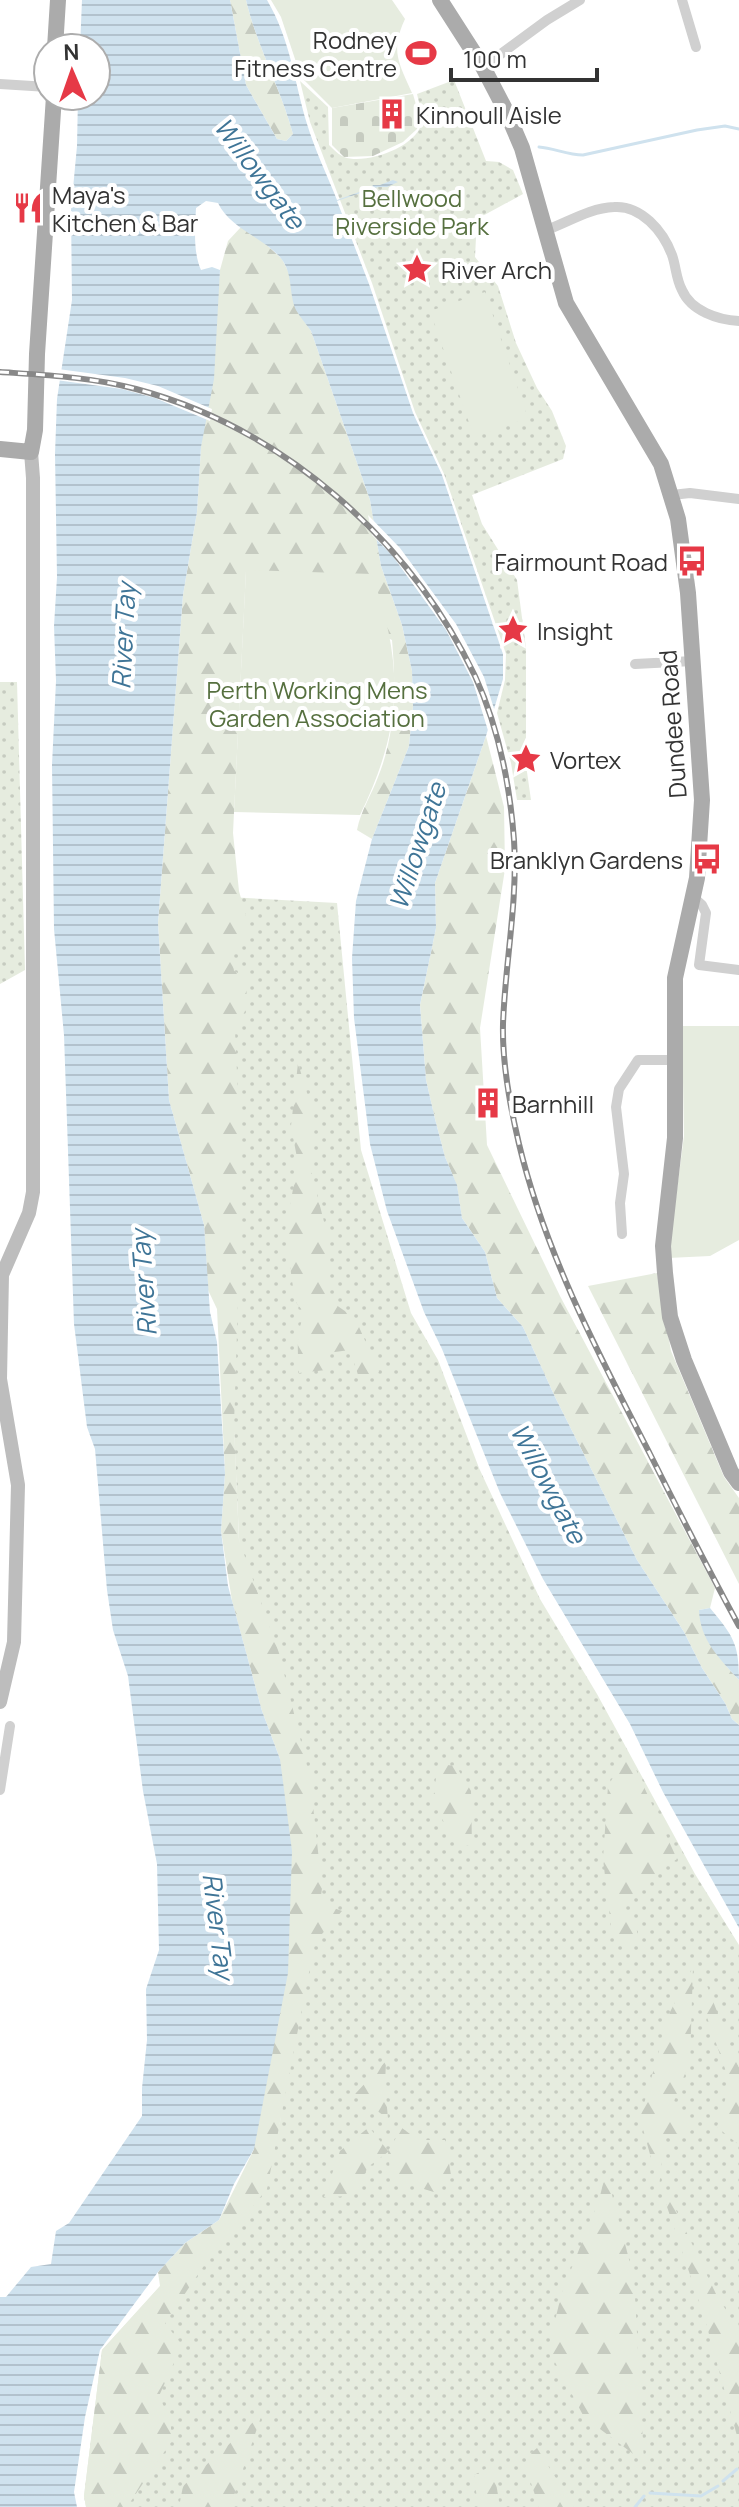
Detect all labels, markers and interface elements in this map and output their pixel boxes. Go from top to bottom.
place label: Rodney Fitness Centre [234,23,397,84]
north arrow [32,32,112,112]
scale bar [451,32,597,82]
sports icon: Rodney Fitness Centre [404,36,438,70]
text: N [63,37,80,67]
text: 100 m [463,42,527,75]
building icon: Kinnoull Aisle [375,97,409,131]
place label: Kinnoull Aisle [416,98,562,131]
water label: Willowgate [206,110,315,238]
place label: Maya's Kitchen & Bar [52,178,199,239]
park label: Bellwood Riverside Park [335,181,490,242]
restaurant icon: Maya's Kitchen & Bar [11,191,45,225]
place icon: River Arch [400,252,434,286]
place label: River Arch [441,253,552,286]
bus stop icon: Fairmount Road [675,544,709,578]
place label: Fairmount Road [495,545,668,578]
water label: River Tay [102,579,144,690]
place icon: Insight [496,613,530,647]
place label: Insight [537,614,613,647]
street label: Dundee Road [650,649,694,799]
park label: Perth Working Mens Garden Association [206,673,428,734]
place icon: Vortex [509,742,543,776]
place label: Vortex [550,743,622,776]
water label: Willowgate [380,776,455,914]
bus stop icon: Branklyn Gardens [690,842,724,876]
place label: Branklyn Gardens [490,843,683,876]
building icon: Barnhill [471,1086,505,1120]
place label: Barnhill [512,1087,594,1120]
water label: River Tay [121,1226,165,1337]
water label: Willowgate [502,1417,597,1551]
water label: River Tay [195,1871,244,1984]

